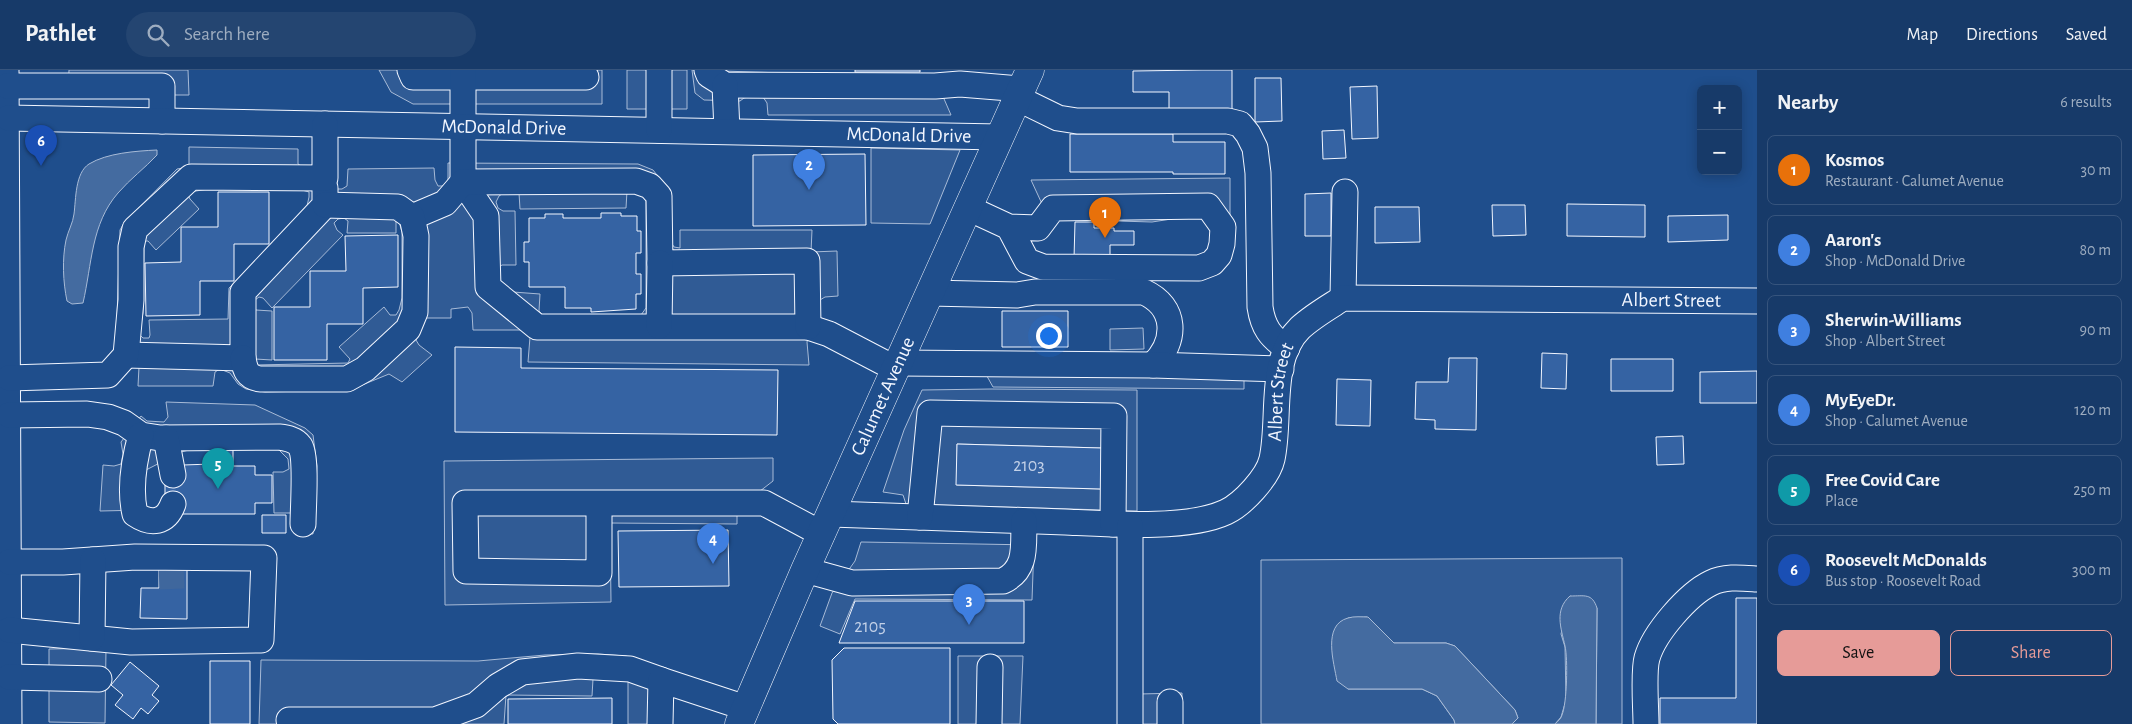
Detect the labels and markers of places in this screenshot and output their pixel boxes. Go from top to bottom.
pin: 6 [25,125,57,166]
pin: 2 [793,149,825,190]
pin: 1 [1089,197,1121,238]
pin: 5 [202,448,234,489]
pin: 4 [697,523,729,564]
pin: 3 [953,584,985,625]

